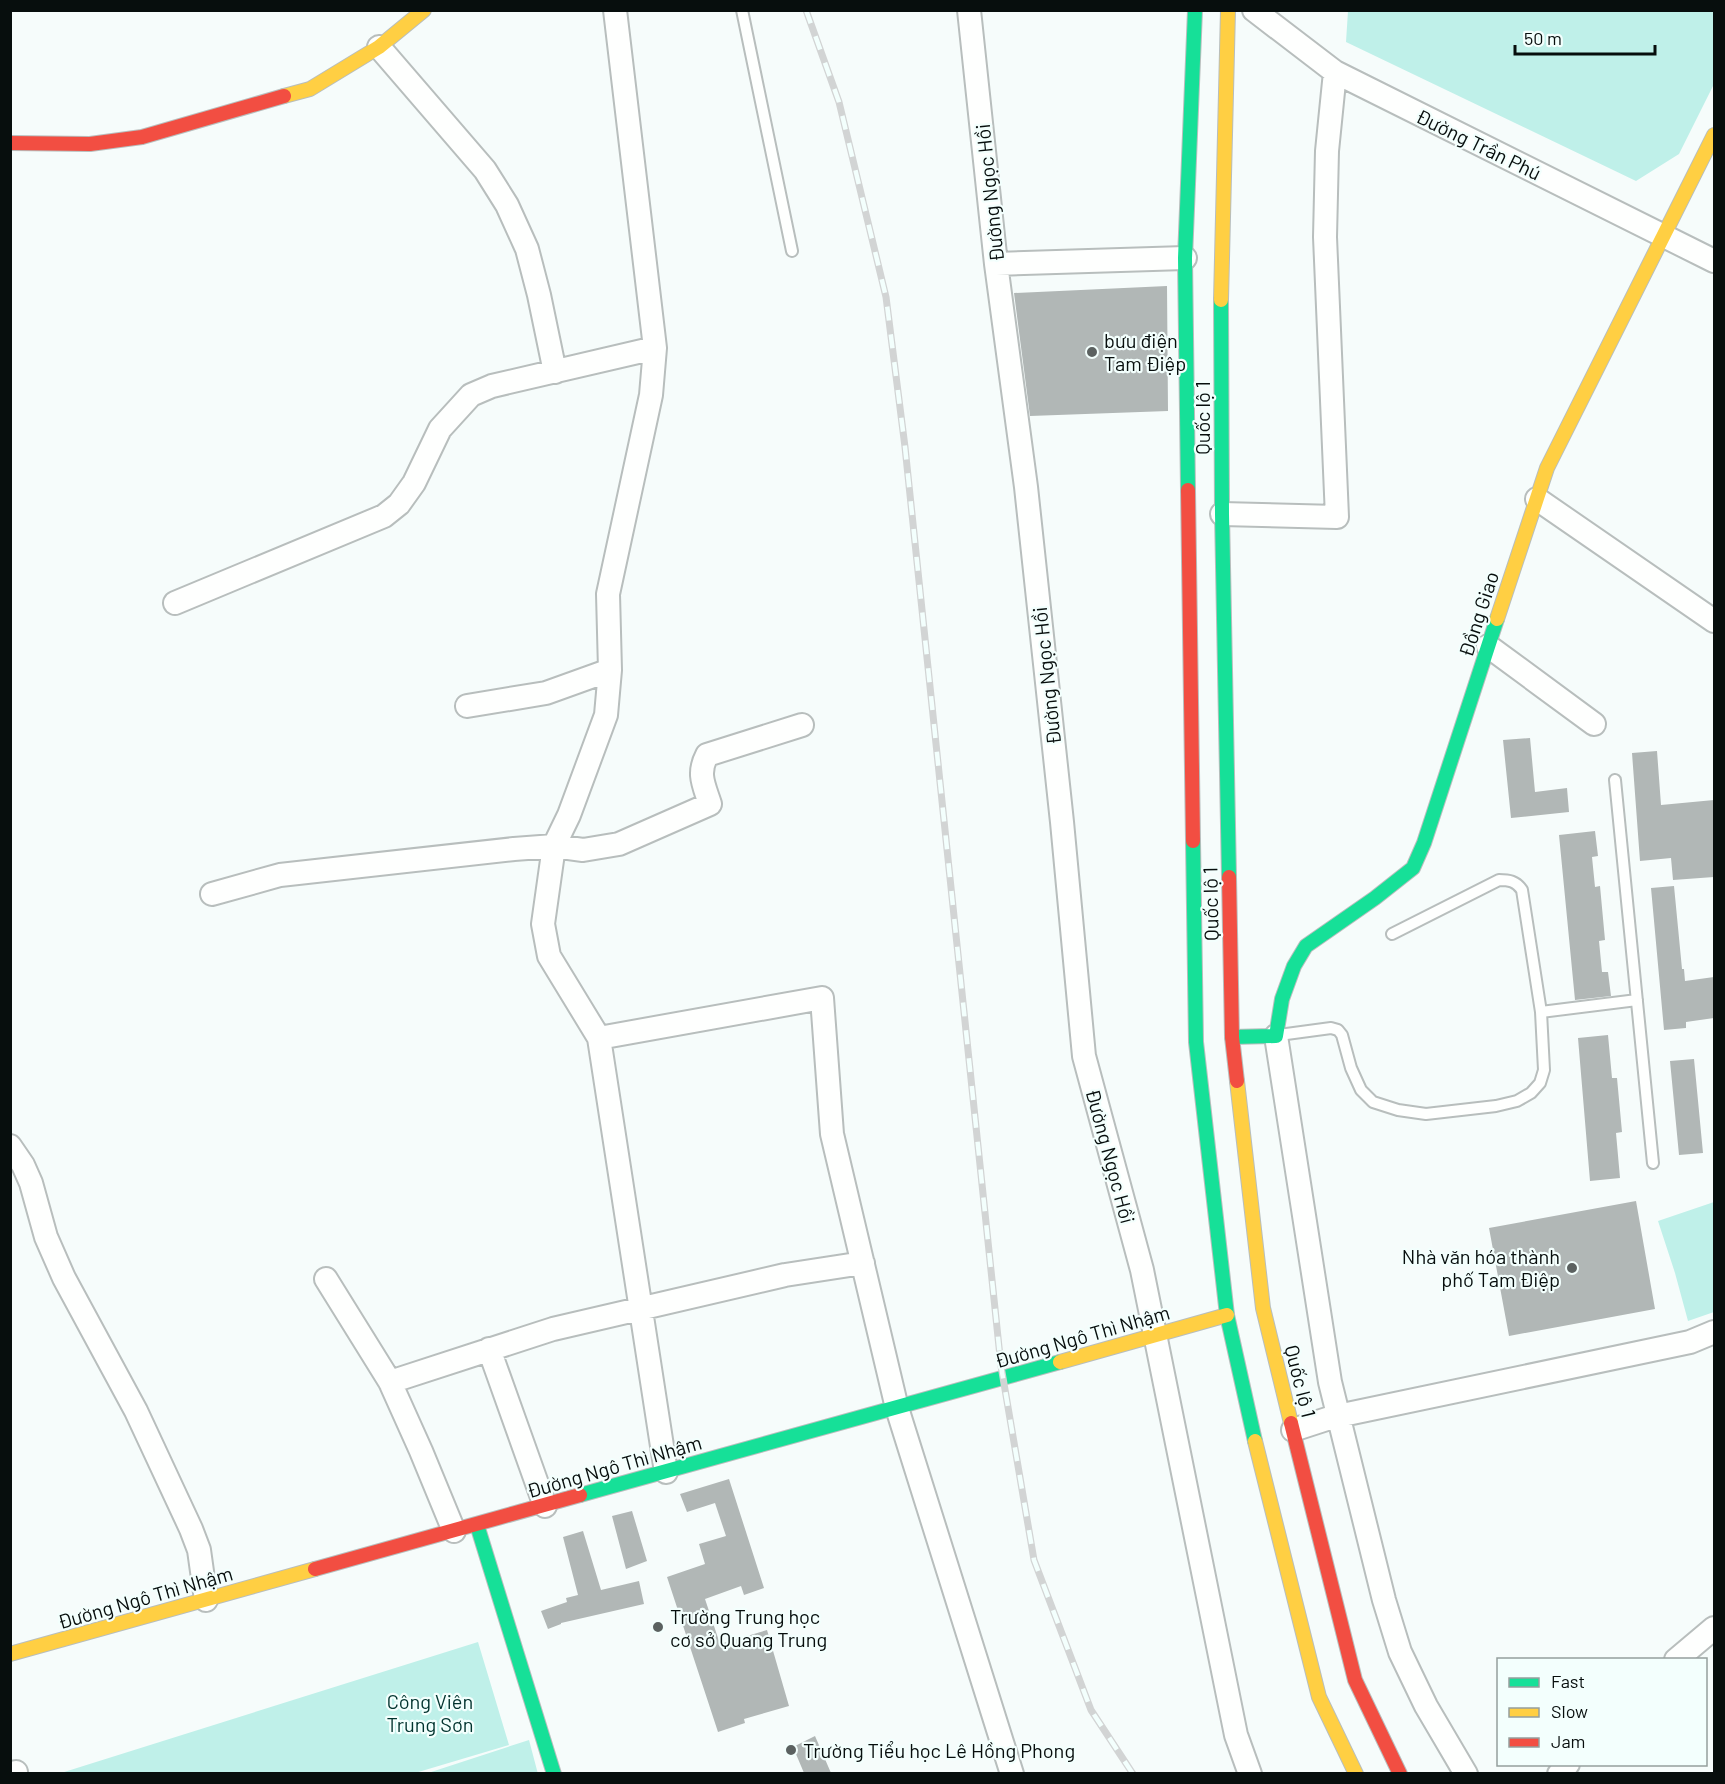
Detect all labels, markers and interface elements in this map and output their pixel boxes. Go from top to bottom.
scale bar [1515,18,1654,56]
text: 50 m [1524,27,1562,49]
street label: Đường Trần Phú [1412,103,1546,185]
street label: Đường Ngọc Hồi [970,123,1008,263]
place label: bưu điện Tam Điệp [1104,328,1186,375]
marker: bưu điện Tam Điệp [1085,345,1099,359]
street label: Quốc lộ 1 [1190,381,1214,455]
street label: Đồng Giao [1453,568,1503,660]
street label: Đường Ngọc Hồi [1027,606,1065,746]
street label: Quốc lộ 1 [1197,867,1223,941]
street label: Đường Ngọc Hồi [1081,1086,1141,1226]
place label: Nhà văn hóa thành phố Tam Điệp [1402,1244,1560,1291]
marker: Nhà văn hóa thành phố Tam Điệp [1565,1261,1579,1275]
street label: Đường Ngô Thì Nhậm [992,1300,1172,1372]
street label: Quốc lộ 1 [1280,1342,1322,1420]
street label: Đường Ngô Thì Nhậm [524,1430,704,1502]
street label: Đường Ngô Thì Nhậm [55,1561,235,1633]
place label: Trường Trung học cơ sở Quang Trung [670,1604,827,1651]
marker: Trường Trung học cơ sở Quang Trung [651,1620,665,1634]
legend [1497,1658,1707,1766]
text: Fast [1551,1670,1585,1692]
park label: Công Viên Trung Sơn [387,1689,473,1736]
text: Slow [1551,1700,1588,1722]
text: Jam [1551,1730,1585,1752]
place label: Trường Tiểu học Lê Hồng Phong [803,1738,1075,1762]
marker: Trường Tiểu học Lê Hồng Phong [784,1743,798,1757]

